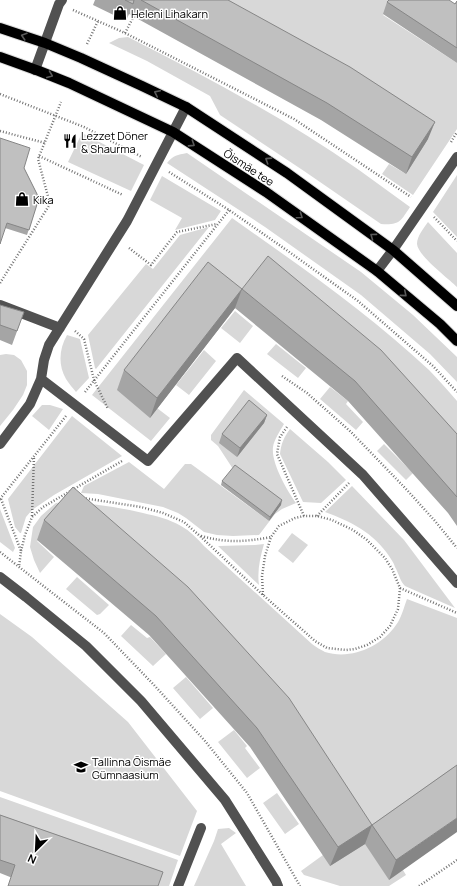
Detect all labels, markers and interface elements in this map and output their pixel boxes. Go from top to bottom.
shop icon: Heleni Lihakarn [112,5,128,21]
place label: Heleni Lihakarn [131,6,208,21]
one-way arrow [21,32,28,41]
one-way arrow [46,71,53,79]
one-way arrow [153,90,161,98]
place label: Lezzet Döner & Shaurma [81,128,148,156]
restaurant icon: Lezzet Döner & Shaurma [62,133,78,149]
one-way arrow [188,139,195,147]
street label: Õismäe tee [221,145,278,189]
one-way arrow [265,158,272,165]
shop icon: Kika [14,191,30,207]
place label: Kika [33,192,54,207]
one-way arrow [296,211,303,219]
one-way arrow [371,234,378,241]
one-way arrow [399,289,407,296]
place label: Tallinna Õismäe Gümnaasium [92,754,172,782]
school or university icon: Tallinna Õismäe Gümnaasium [73,759,89,775]
north arrow [16,830,56,870]
text: N [25,851,38,868]

